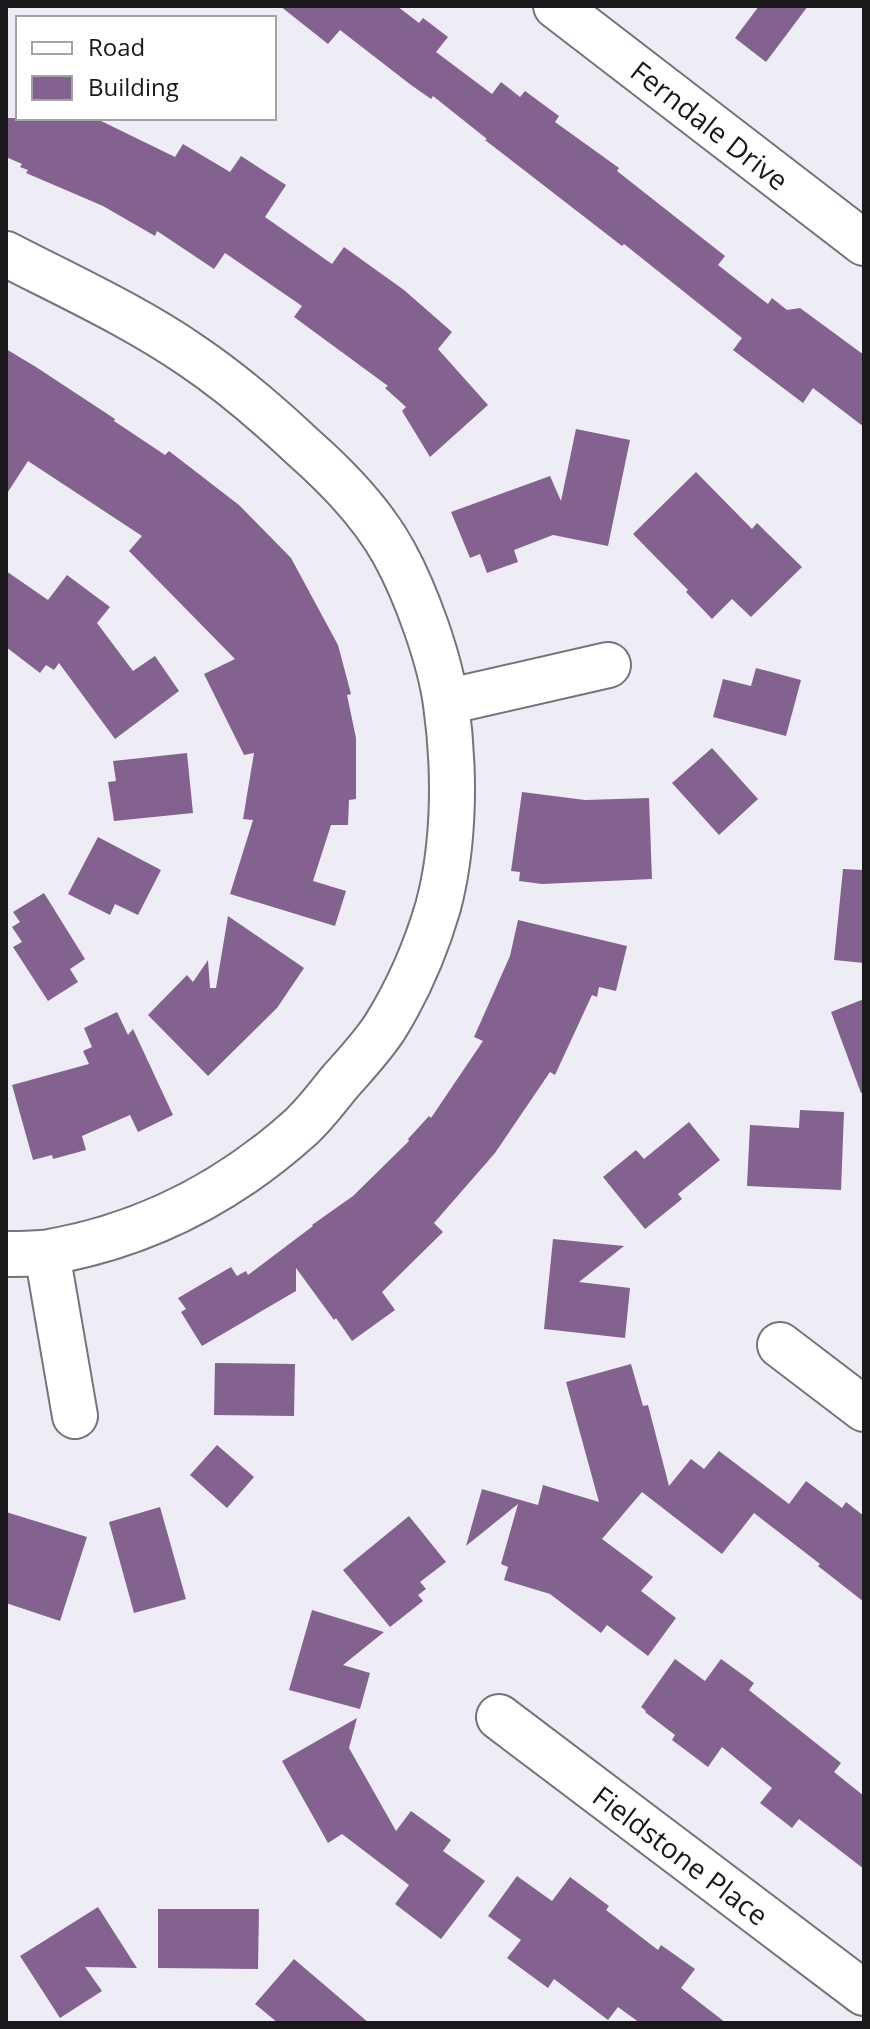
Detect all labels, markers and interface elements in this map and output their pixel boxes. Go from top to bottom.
legend [16,16,276,120]
text: Road [88,30,145,63]
street label: Ferndale Drive [623,52,797,198]
text: Building [88,70,179,103]
street label: Fieldstone Place [586,1777,776,1933]

